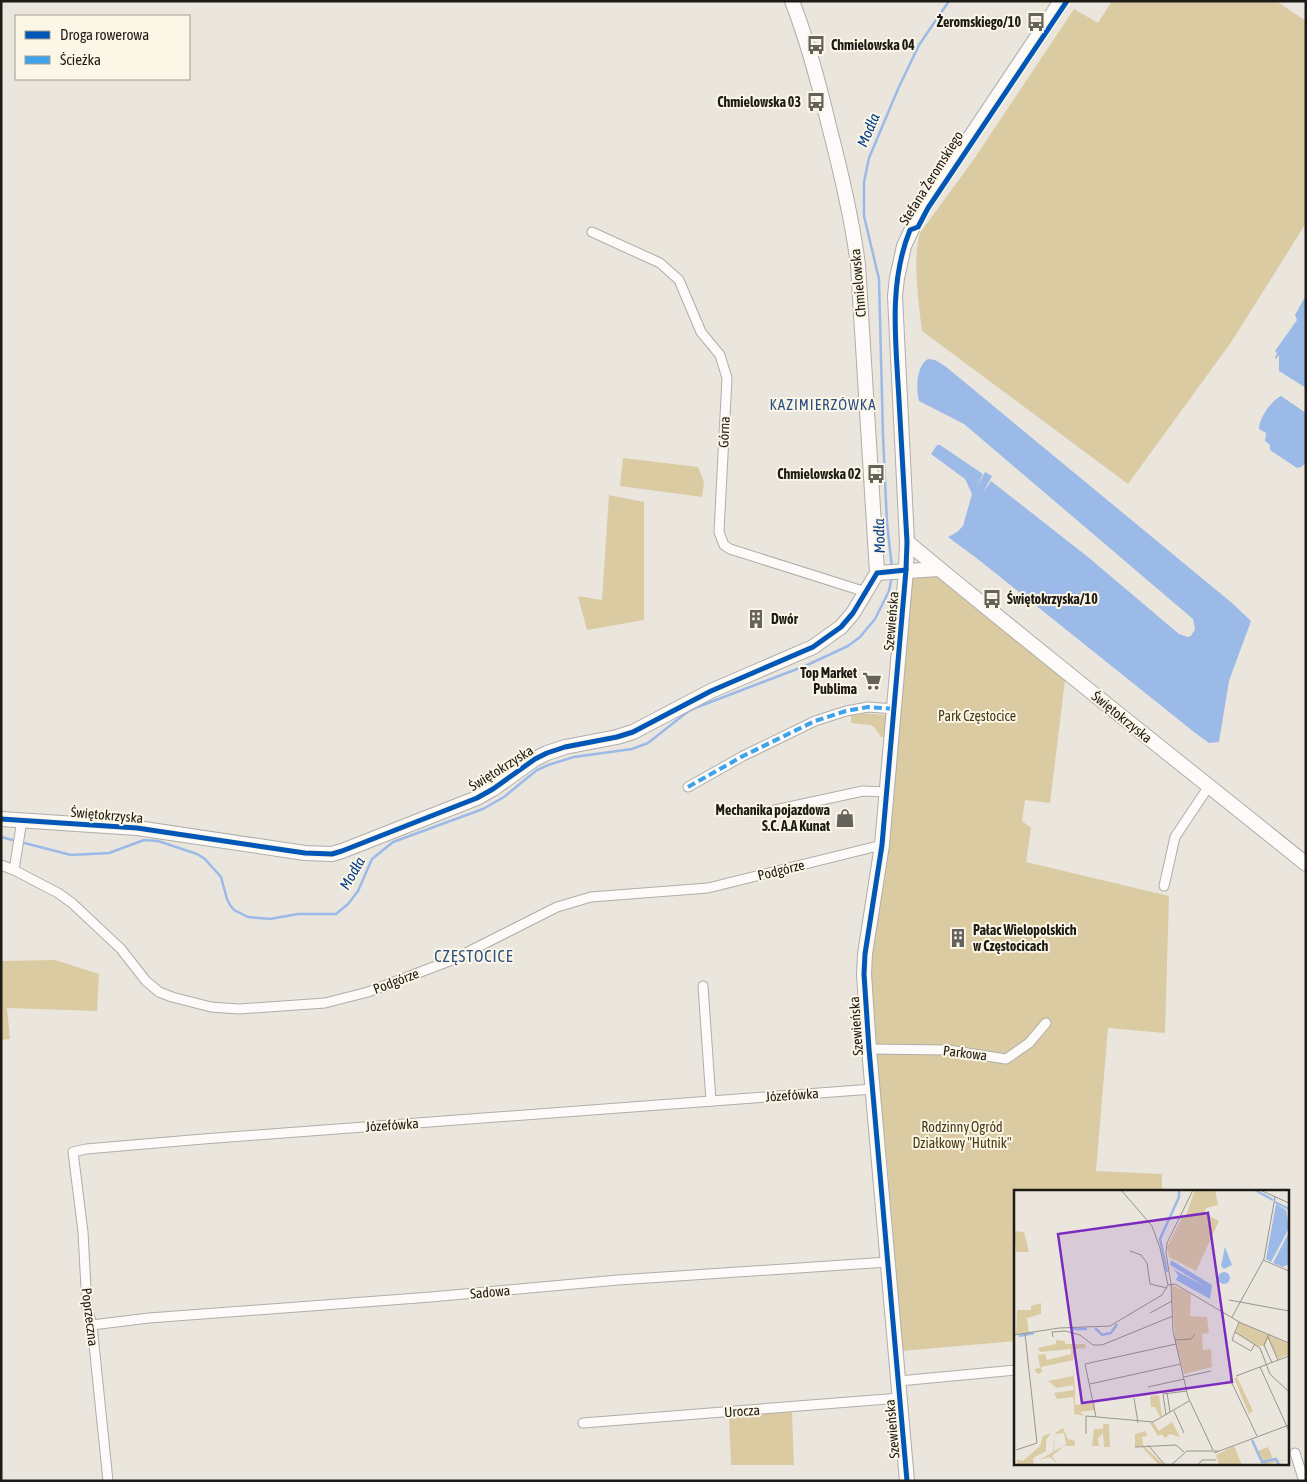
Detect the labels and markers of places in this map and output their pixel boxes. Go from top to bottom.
bus stop icon: Żeromskiego/10 [1025,11,1047,33]
place label: Żeromskiego/10 [937,13,1021,30]
bus stop icon: Chmielowska 04 [805,34,827,56]
place label: Chmielowska 04 [831,37,915,53]
bus stop icon: Chmielowska 03 [805,91,827,113]
place label: Chmielowska 03 [717,94,801,110]
bus stop icon: Chmielowska 02 [865,463,887,485]
place label: Chmielowska 02 [777,466,861,482]
bus stop icon: Świętokrzyska/10 [981,588,1003,610]
place label: Świętokrzyska/10 [1007,590,1098,607]
building icon: Dwór [745,608,767,630]
place label: Dwór [771,611,799,627]
place label: Top Market Publima [800,665,857,697]
supermarket icon: Top Market Publima [861,670,883,692]
place label: Mechanika pojazdowa S.C. A.A Kunat [716,802,830,834]
shop icon: Mechanika pojazdowa S.C. A.A Kunat [834,807,856,829]
place label: Pałac Wielopolskich w Częstocicach [973,922,1077,954]
building icon: Pałac Wielopolskich w Częstocicach [947,927,969,949]

